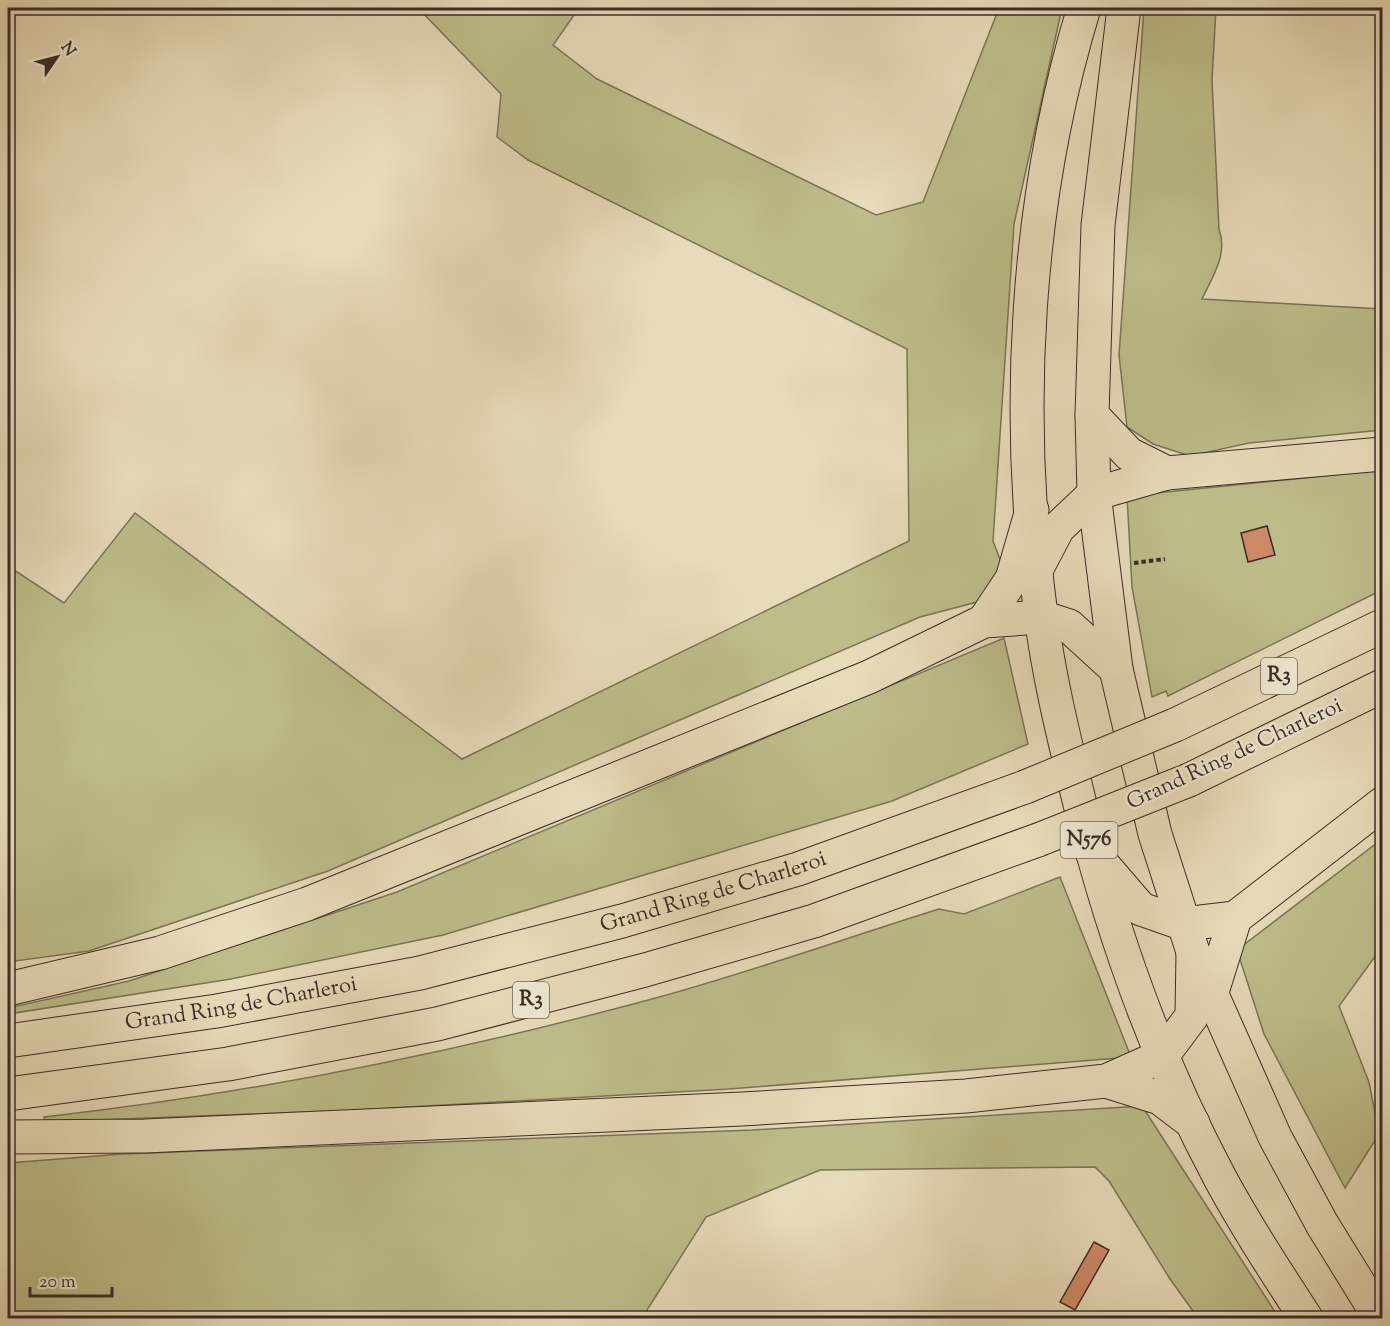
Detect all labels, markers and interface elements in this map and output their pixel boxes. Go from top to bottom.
north arrow [27,27,87,87]
text: N [54,38,80,62]
road number: R3 [1261,658,1297,694]
street label: Grand Ring de Charleroi [1122,691,1348,819]
road number: N576 [1060,822,1118,858]
street label: Grand Ring de Charleroi [597,844,831,942]
street label: Grand Ring de Charleroi [123,969,360,1040]
road number: R3 [513,982,549,1018]
scale bar [30,1260,112,1298]
text: 20 m [39,1270,76,1296]

